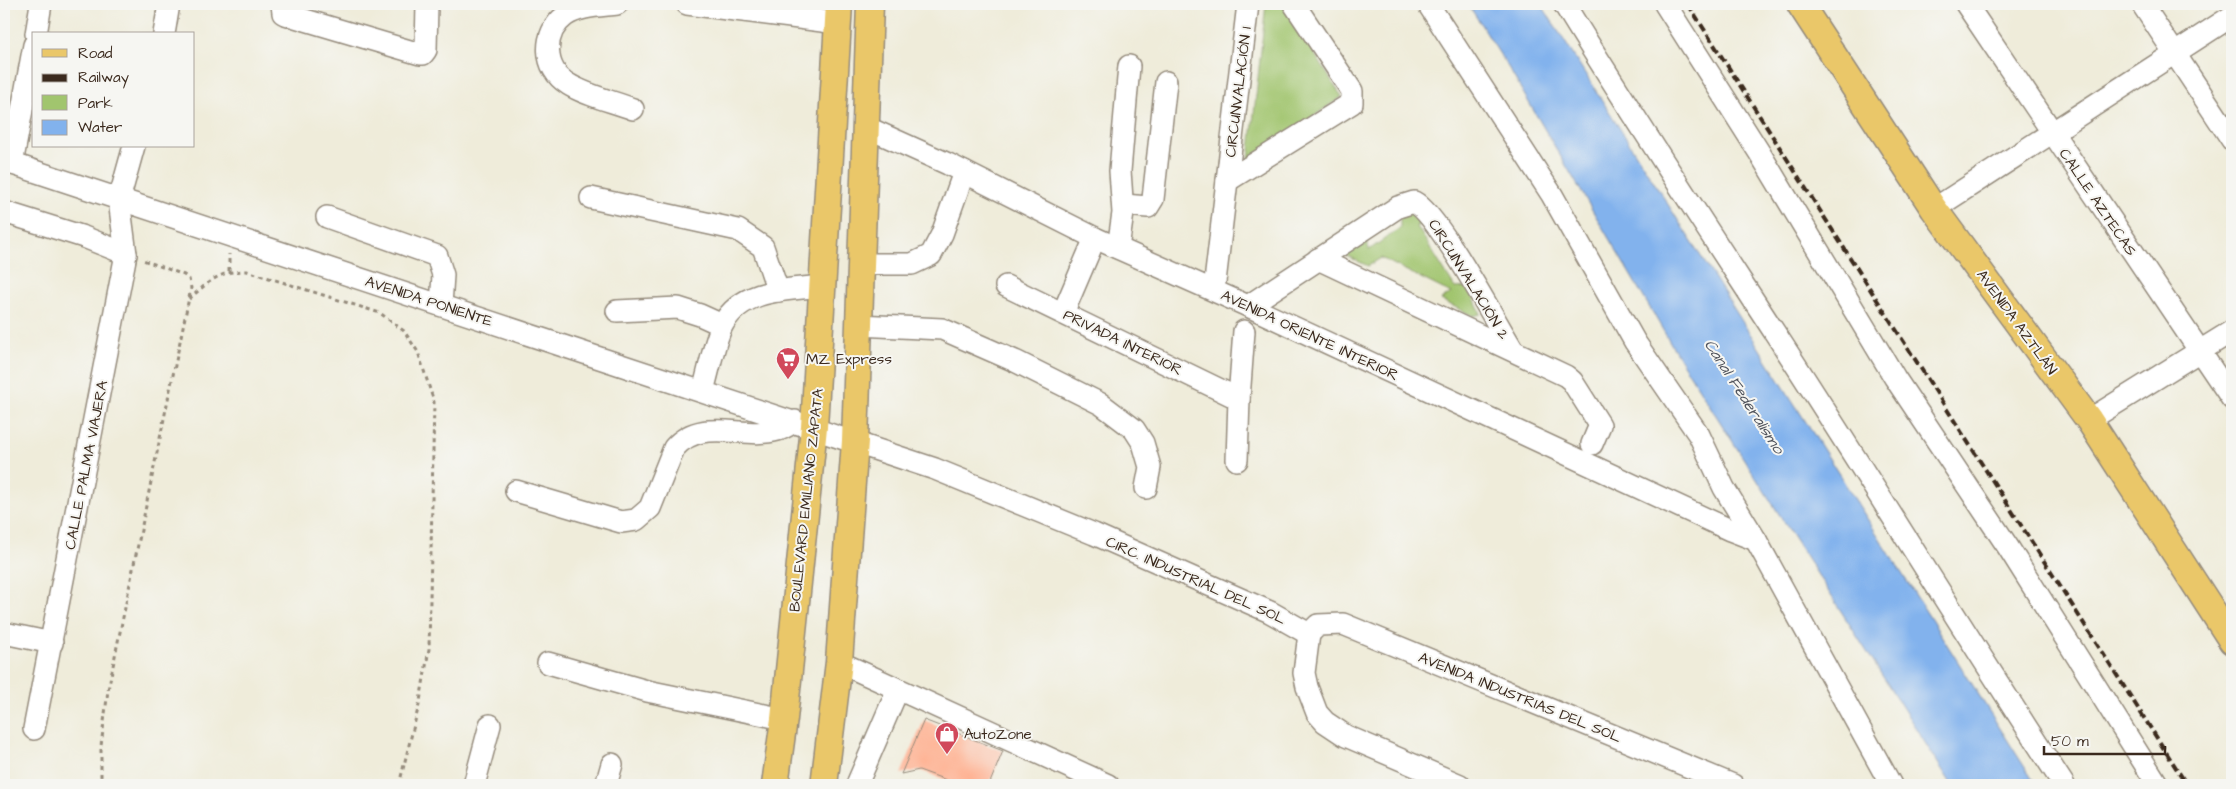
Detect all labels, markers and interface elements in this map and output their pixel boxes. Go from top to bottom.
street label: CIRCUNVALACIÓN 1 [1220,26,1257,159]
legend [32,32,195,148]
text: Road [78,43,113,64]
text: Railway [78,67,129,89]
text: Park [78,93,113,114]
text: Water [78,117,122,138]
street label: CALLE AZTECAS [2054,144,2142,260]
street label: CIRCUNVALACIÓN 2 [1423,215,1514,344]
street label: AVENIDA AZTLÁN [1971,266,2062,379]
street label: AVENIDA PONIENTE [362,271,495,332]
street label: AVENIDA ORIENTE INTERIOR [1217,285,1402,386]
street label: PRIVADA INTERIOR [1060,304,1186,380]
water label: Canal Federalismo [1699,335,1790,459]
supermarket icon: MZ Express [775,346,801,380]
place label: MZ Express [806,349,892,370]
street label: CALLE PALMA VIAJERA [60,378,113,551]
street label: BOULEVARD EMILIANO ZAPATA [784,387,829,613]
street label: CIRC. INDUSTRIAL DEL SOL [1102,531,1290,630]
street label: AVENIDA INDUSTRIAS DEL SOL [1415,647,1625,748]
shop icon: AutoZone [934,721,960,755]
place label: AutoZone [964,724,1032,745]
scale bar [2044,724,2165,756]
text: 50 m [2051,731,2089,752]

